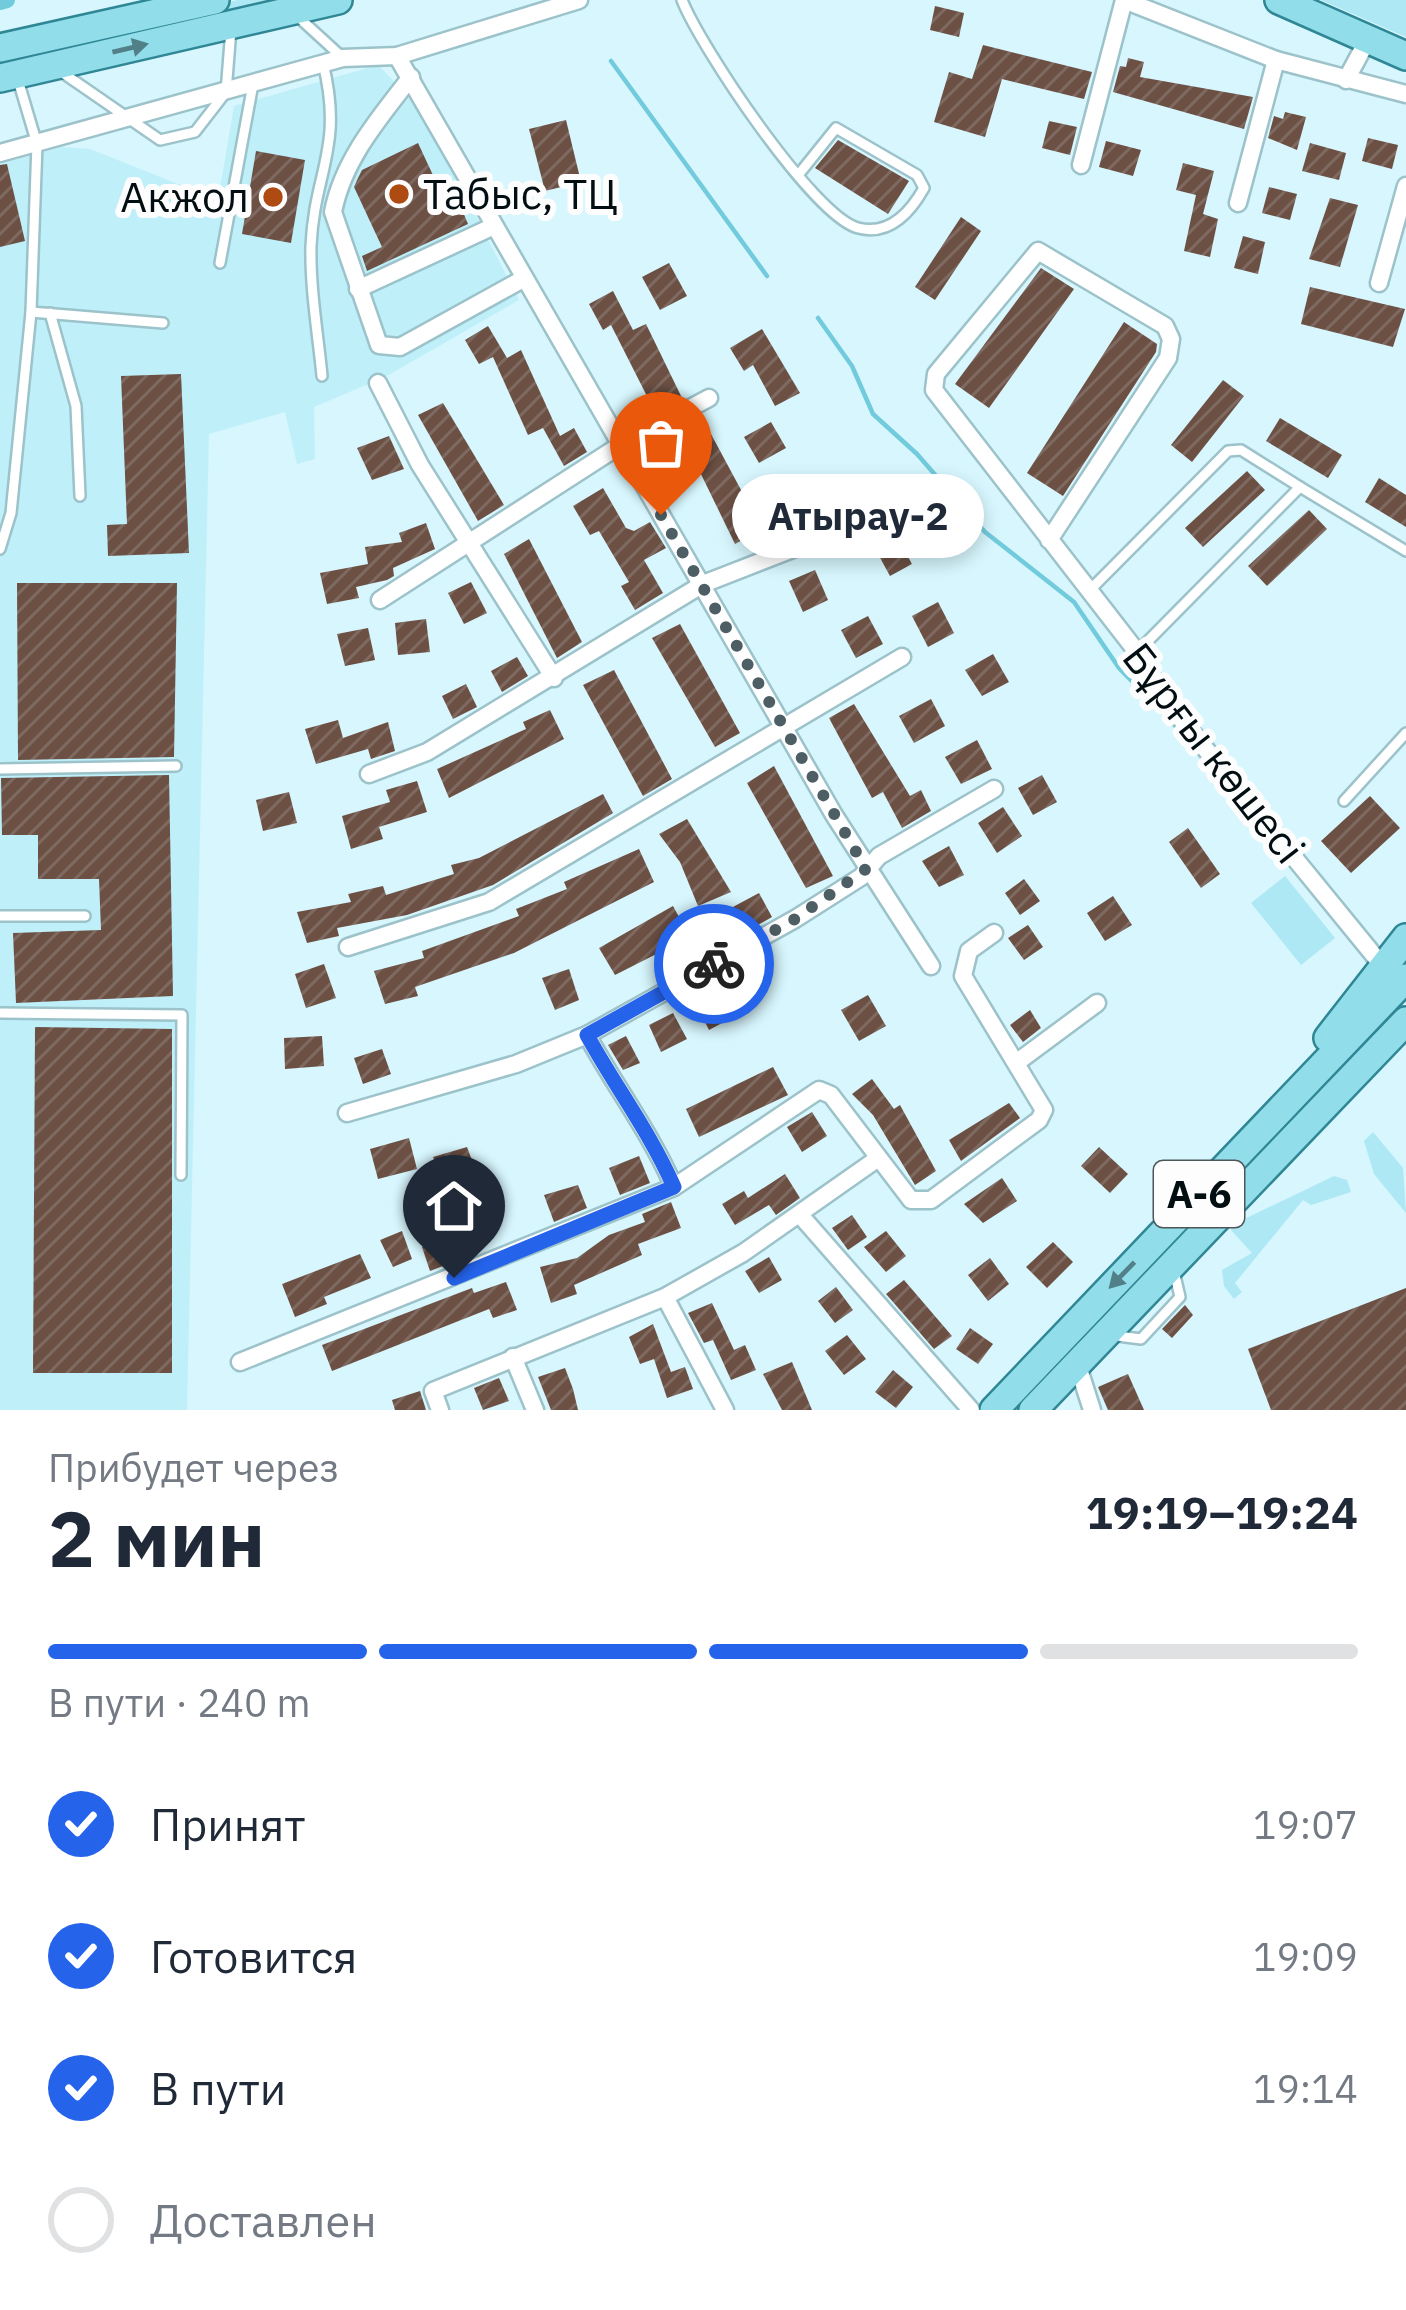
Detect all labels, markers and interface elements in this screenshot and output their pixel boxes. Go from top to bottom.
one-way arrow [112,37,150,56]
place label: Табыс, ТЦ [423,166,618,221]
place label: Акжол [120,169,249,224]
marker: Табыс, ТЦ [386,181,412,207]
marker: Акжол [260,184,286,210]
pin [610,392,712,515]
icon: bag [628,410,694,476]
callout: Атырау-2 [733,473,985,557]
text: Атырау-2 [767,490,949,541]
street label: Бұрғы көшесі [1111,631,1318,874]
courier [654,904,774,1024]
icon: bike [681,931,747,997]
pin [403,1155,505,1278]
road number: A-6 [1154,1161,1244,1227]
icon: home [421,1173,487,1239]
one-way arrow [1108,1261,1136,1290]
text: Прибудет через [48,1442,339,1493]
text: 19:19–19:24 [1086,1483,1358,1541]
text: 2 мин [48,1487,265,1588]
text: В пути · 240 m [48,1677,311,1728]
icon: check [48,1791,114,1857]
text: Принят [150,1795,306,1853]
text: 19:07 [1253,1799,1358,1850]
icon: check [48,1923,114,1989]
text: Готовится [150,1927,357,1985]
text: 19:09 [1253,1931,1358,1982]
icon: check [48,2055,114,2121]
text: В пути [150,2059,286,2117]
text: 19:14 [1253,2063,1358,2114]
text: Доставлен [150,2191,377,2249]

